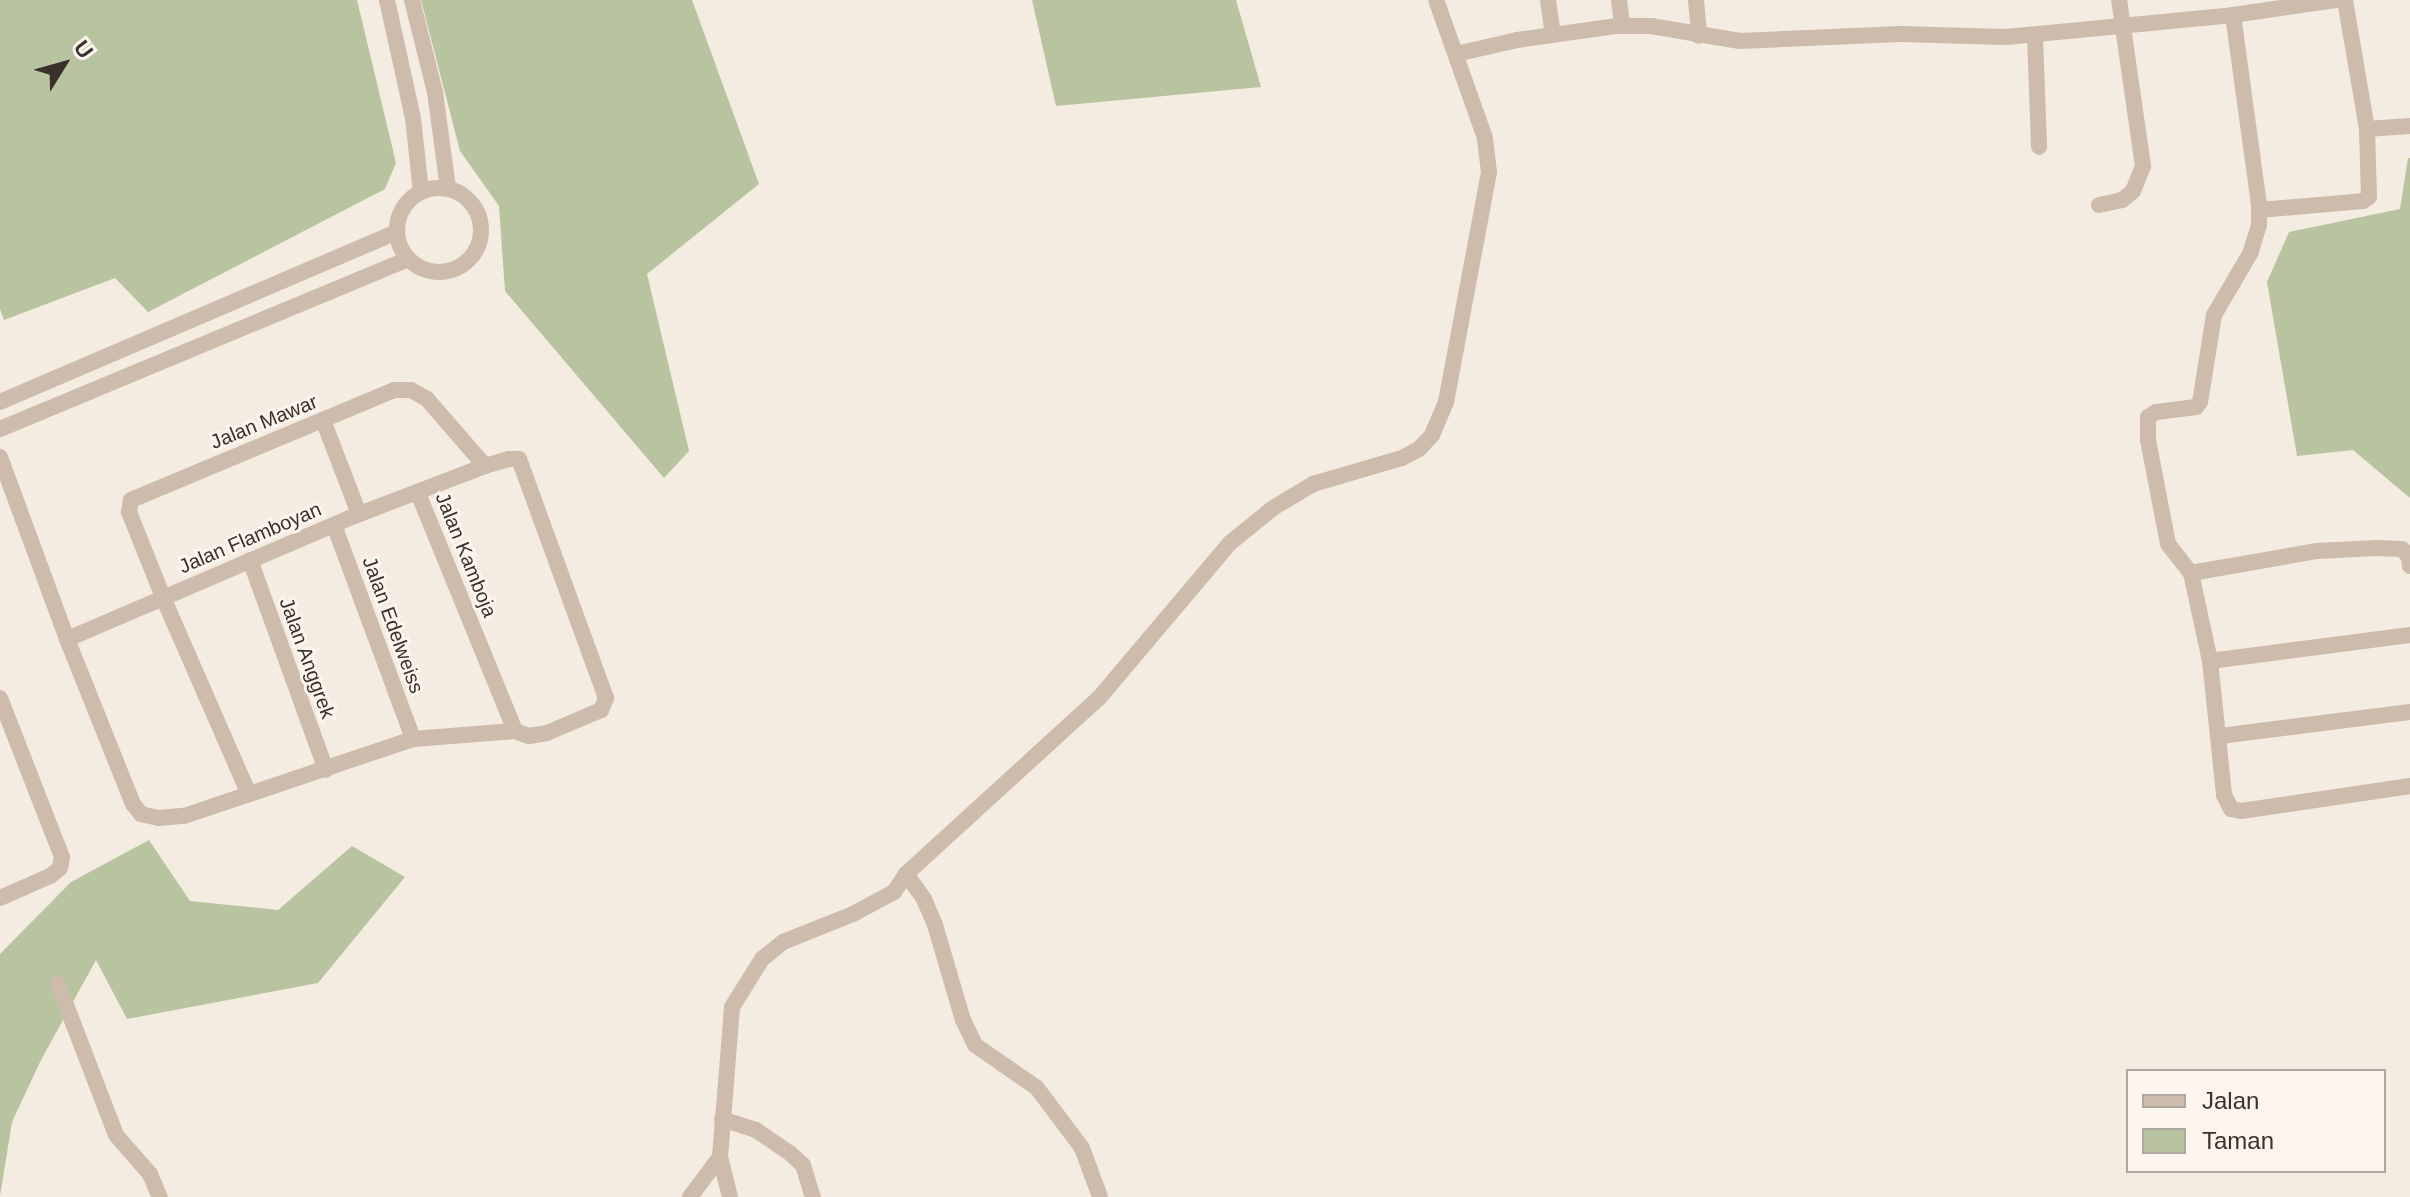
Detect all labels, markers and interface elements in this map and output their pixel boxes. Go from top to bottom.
north arrow [24,24,104,104]
text: U [69,35,98,63]
street label: Jalan Mawar [207,390,321,454]
street label: Jalan Kamboja [430,489,502,621]
street label: Jalan Flamboyan [175,497,325,579]
street label: Jalan Edelweiss [357,554,429,696]
street label: Jalan Anggrek [274,594,340,722]
legend [2126,1069,2386,1173]
text: Jalan [2202,1087,2259,1114]
text: Taman [2202,1127,2274,1154]

